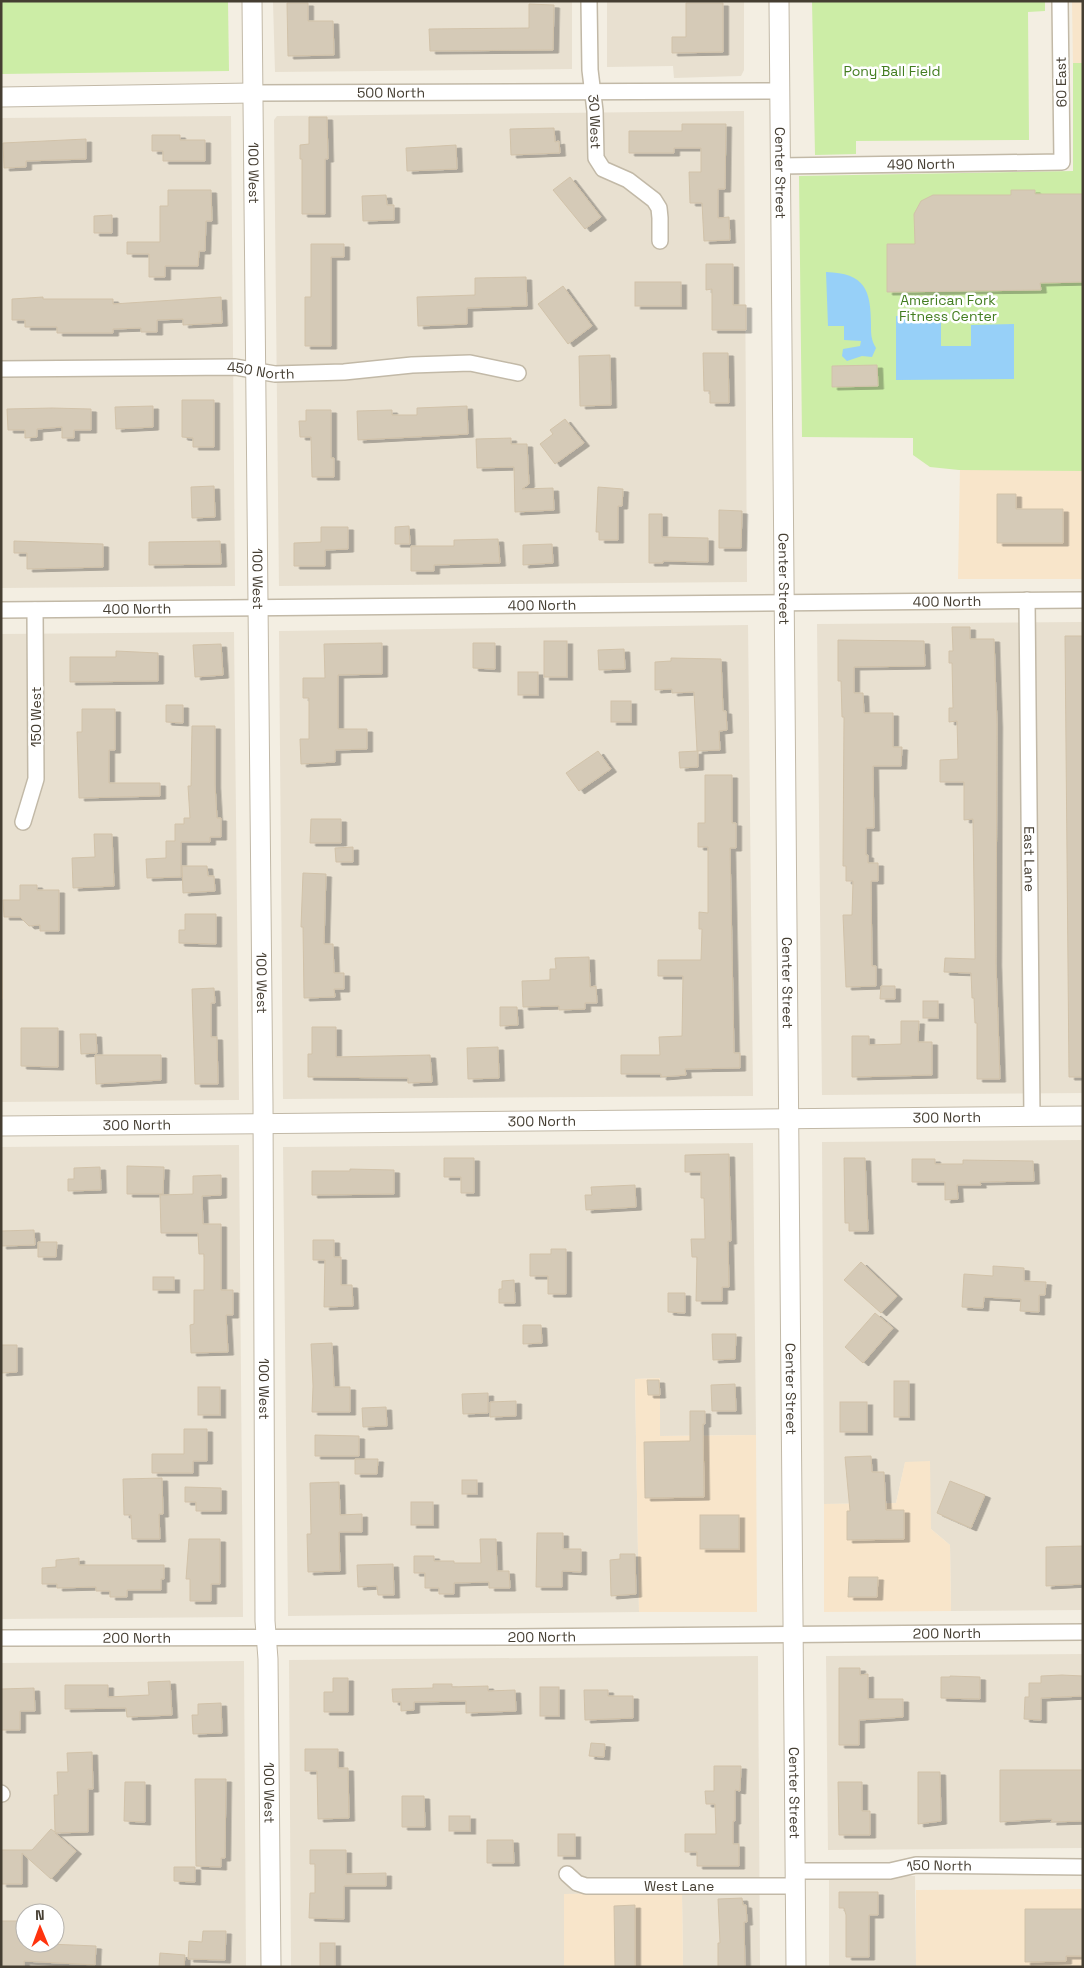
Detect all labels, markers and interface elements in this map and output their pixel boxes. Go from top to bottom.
street label: 60 East [1052,57,1070,107]
park label: Pony Ball Field [844,62,940,80]
street label: 500 North [357,83,425,102]
street label: 30 West [584,93,605,149]
street label: Center Street [771,127,790,219]
street label: 100 West [244,142,263,204]
street label: 490 North [887,155,955,173]
park label: American Fork Fitness Center [899,291,997,325]
street label: 450 North [227,358,295,383]
street label: Center Street [775,533,793,625]
street label: 100 West [248,548,267,610]
street label: 400 North [913,592,981,611]
street label: 400 North [508,596,576,614]
street label: 400 North [103,599,171,618]
street label: 150 West [27,687,45,747]
street label: East Lane [1020,826,1039,892]
street label: Center Street [778,937,797,1029]
street label: 100 West [252,952,271,1014]
street label: 300 North [913,1108,981,1127]
street label: 300 North [508,1112,576,1130]
street label: 300 North [103,1115,171,1134]
street label: Center Street [782,1343,800,1435]
street label: 100 West [255,1358,273,1420]
street label: 200 North [913,1624,981,1642]
street label: 200 North [508,1627,576,1646]
street label: 200 North [103,1629,171,1647]
street label: Center Street [785,1747,804,1839]
street label: 100 West [260,1762,279,1824]
street label: 150 North [905,1856,972,1876]
street label: West Lane [644,1877,714,1895]
north arrow [15,1903,65,1953]
text: N [35,1906,45,1924]

